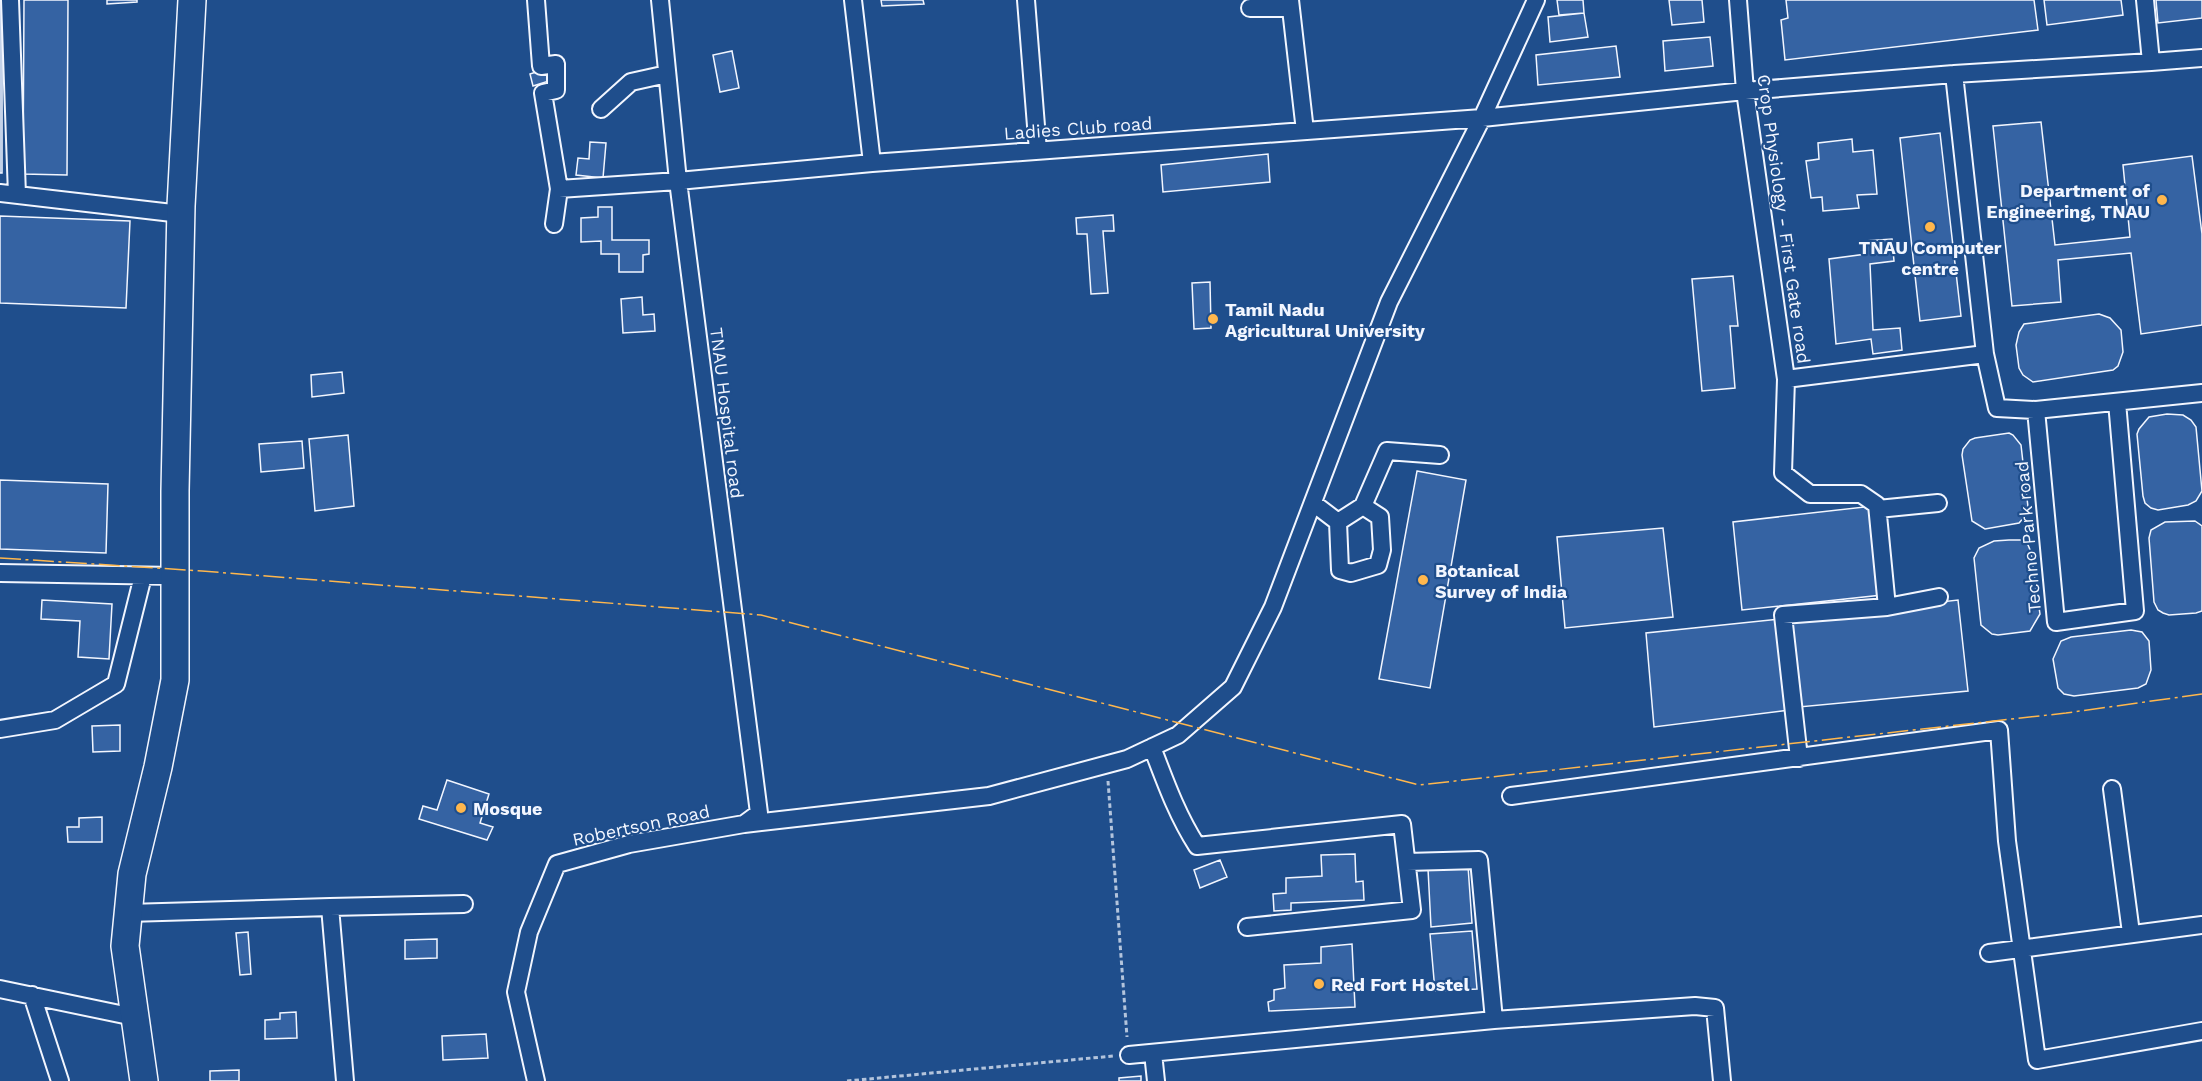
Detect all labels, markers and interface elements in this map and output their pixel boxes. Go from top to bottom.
street label: Crop Physiology - First Gate road [1753,73,1815,365]
street label: Ladies Club road [1003,112,1153,144]
place label: Department of Engineering, TNAU [1986,180,2151,222]
marker: Department of Engineering, TNAU [2155,193,2169,207]
marker: TNAU Computer centre [1923,220,1937,234]
place label: TNAU Computer centre [1858,237,2002,279]
place label: Tamil Nadu Agricultural University [1225,299,1426,341]
marker: Tamil Nadu Agricultural University [1206,312,1220,326]
street label: TNAU Hospital road [706,326,748,500]
street label: Techno Park road [2011,460,2045,614]
place label: Botanical Survey of India [1435,560,1568,602]
marker: Botanical Survey of India [1416,573,1430,587]
place label: Mosque [473,798,543,819]
street label: Robertson Road [570,800,712,850]
marker: Mosque [454,801,468,815]
place label: Red Fort Hostel [1331,974,1470,995]
marker: Red Fort Hostel [1312,977,1326,991]

